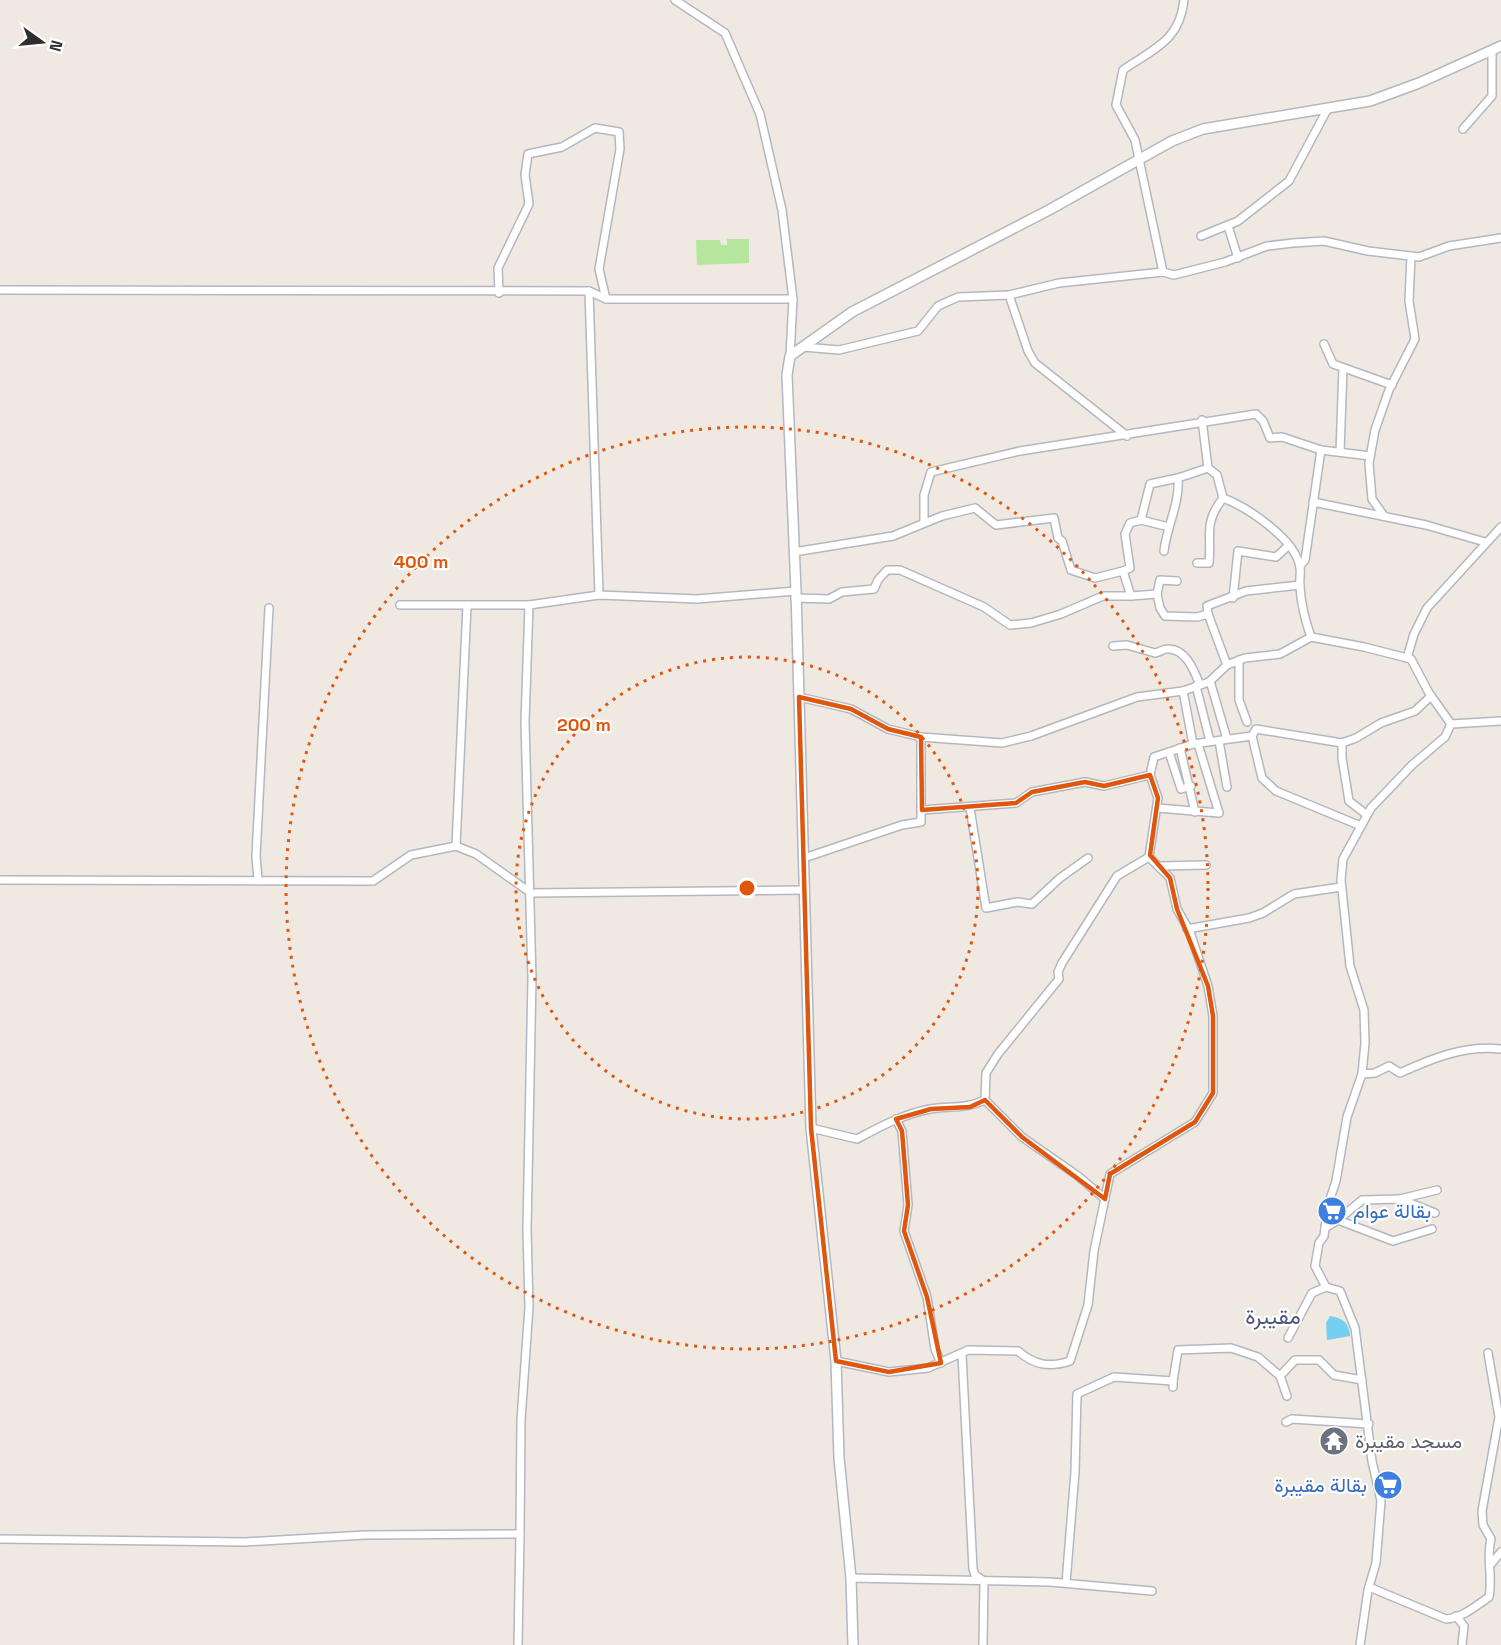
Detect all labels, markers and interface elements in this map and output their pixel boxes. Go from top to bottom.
north arrow [12,12,72,72]
text: N [44,38,68,54]
text: 400 m [394,550,448,573]
text: 200 m [557,713,611,736]
centre of rings [737,878,757,898]
supermarket icon: بقالة عوام [1316,1195,1348,1227]
place label: بقالة عوام [1353,1198,1431,1224]
district label: مقيبرة [1245,1302,1301,1330]
temple icon: مسجد مقيبرة [1318,1425,1350,1457]
place label: مسجد مقيبرة [1355,1428,1462,1454]
supermarket icon: بقالة مقيبرة [1372,1469,1404,1501]
place label: بقالة مقيبرة [1274,1472,1367,1498]

